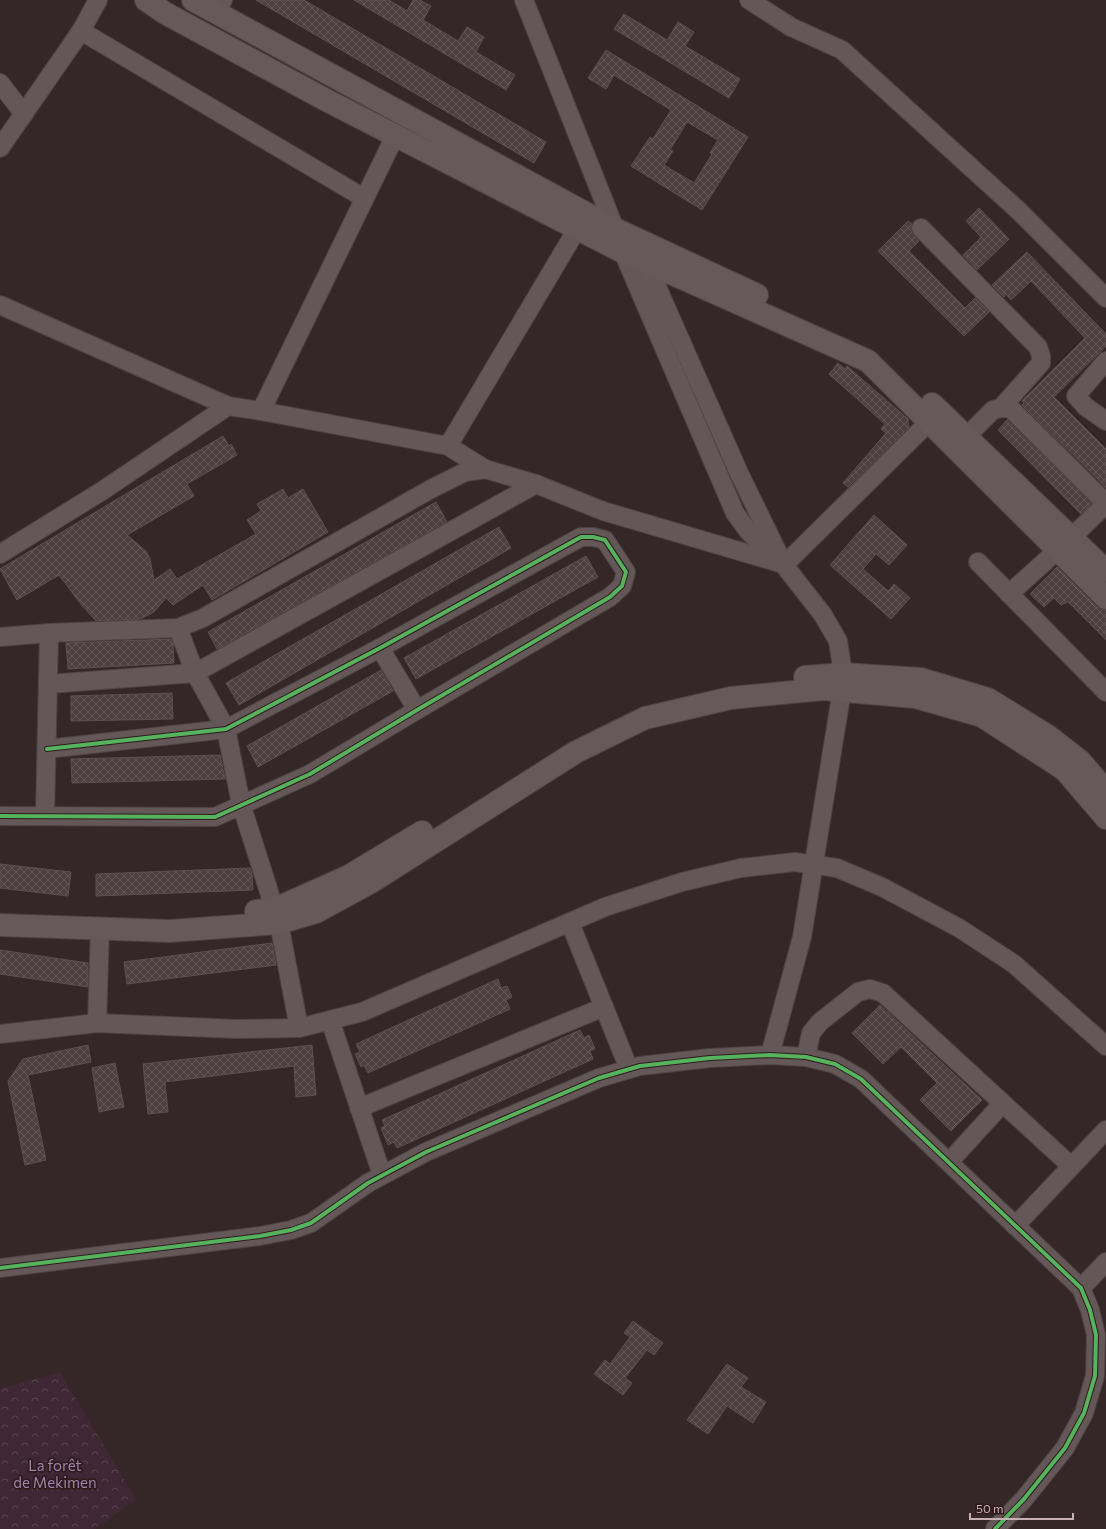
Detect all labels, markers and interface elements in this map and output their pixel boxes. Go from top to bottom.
park label: La forêt de Mekimen [13,1456,97,1491]
scale bar [970,1495,1073,1521]
text: 50 m [976,1501,1004,1515]

